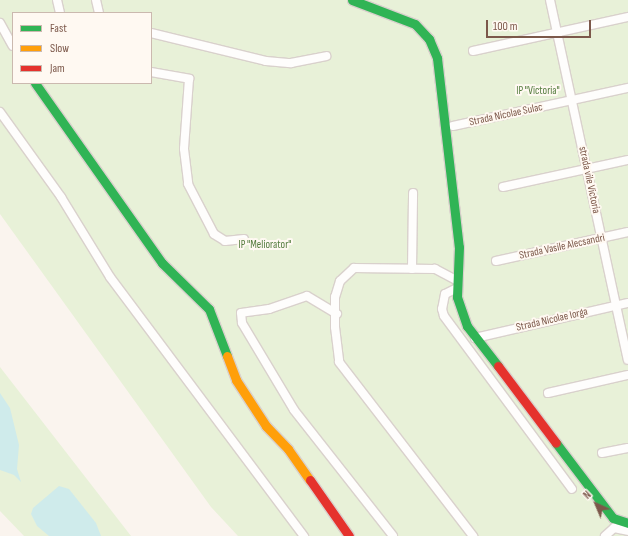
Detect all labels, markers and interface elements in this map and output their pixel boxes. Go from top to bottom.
legend [12,12,152,84]
scale bar [488,12,593,38]
text: 100 m [493,19,518,34]
text: Fast [50,21,67,36]
text: Slow [50,41,69,56]
text: Jam [50,61,65,76]
park label: IP "Victoria" [516,84,560,98]
street label: Strada Nicolae Sulac [468,101,544,129]
street label: strada vile Victoria [575,145,603,215]
street label: Strada Vasile Alecsandri [518,231,606,263]
park label: IP "Meliorator" [238,238,292,252]
street label: Strada Nicolae Iorga [515,305,589,335]
north arrow [576,484,616,524]
text: N [581,488,594,502]

